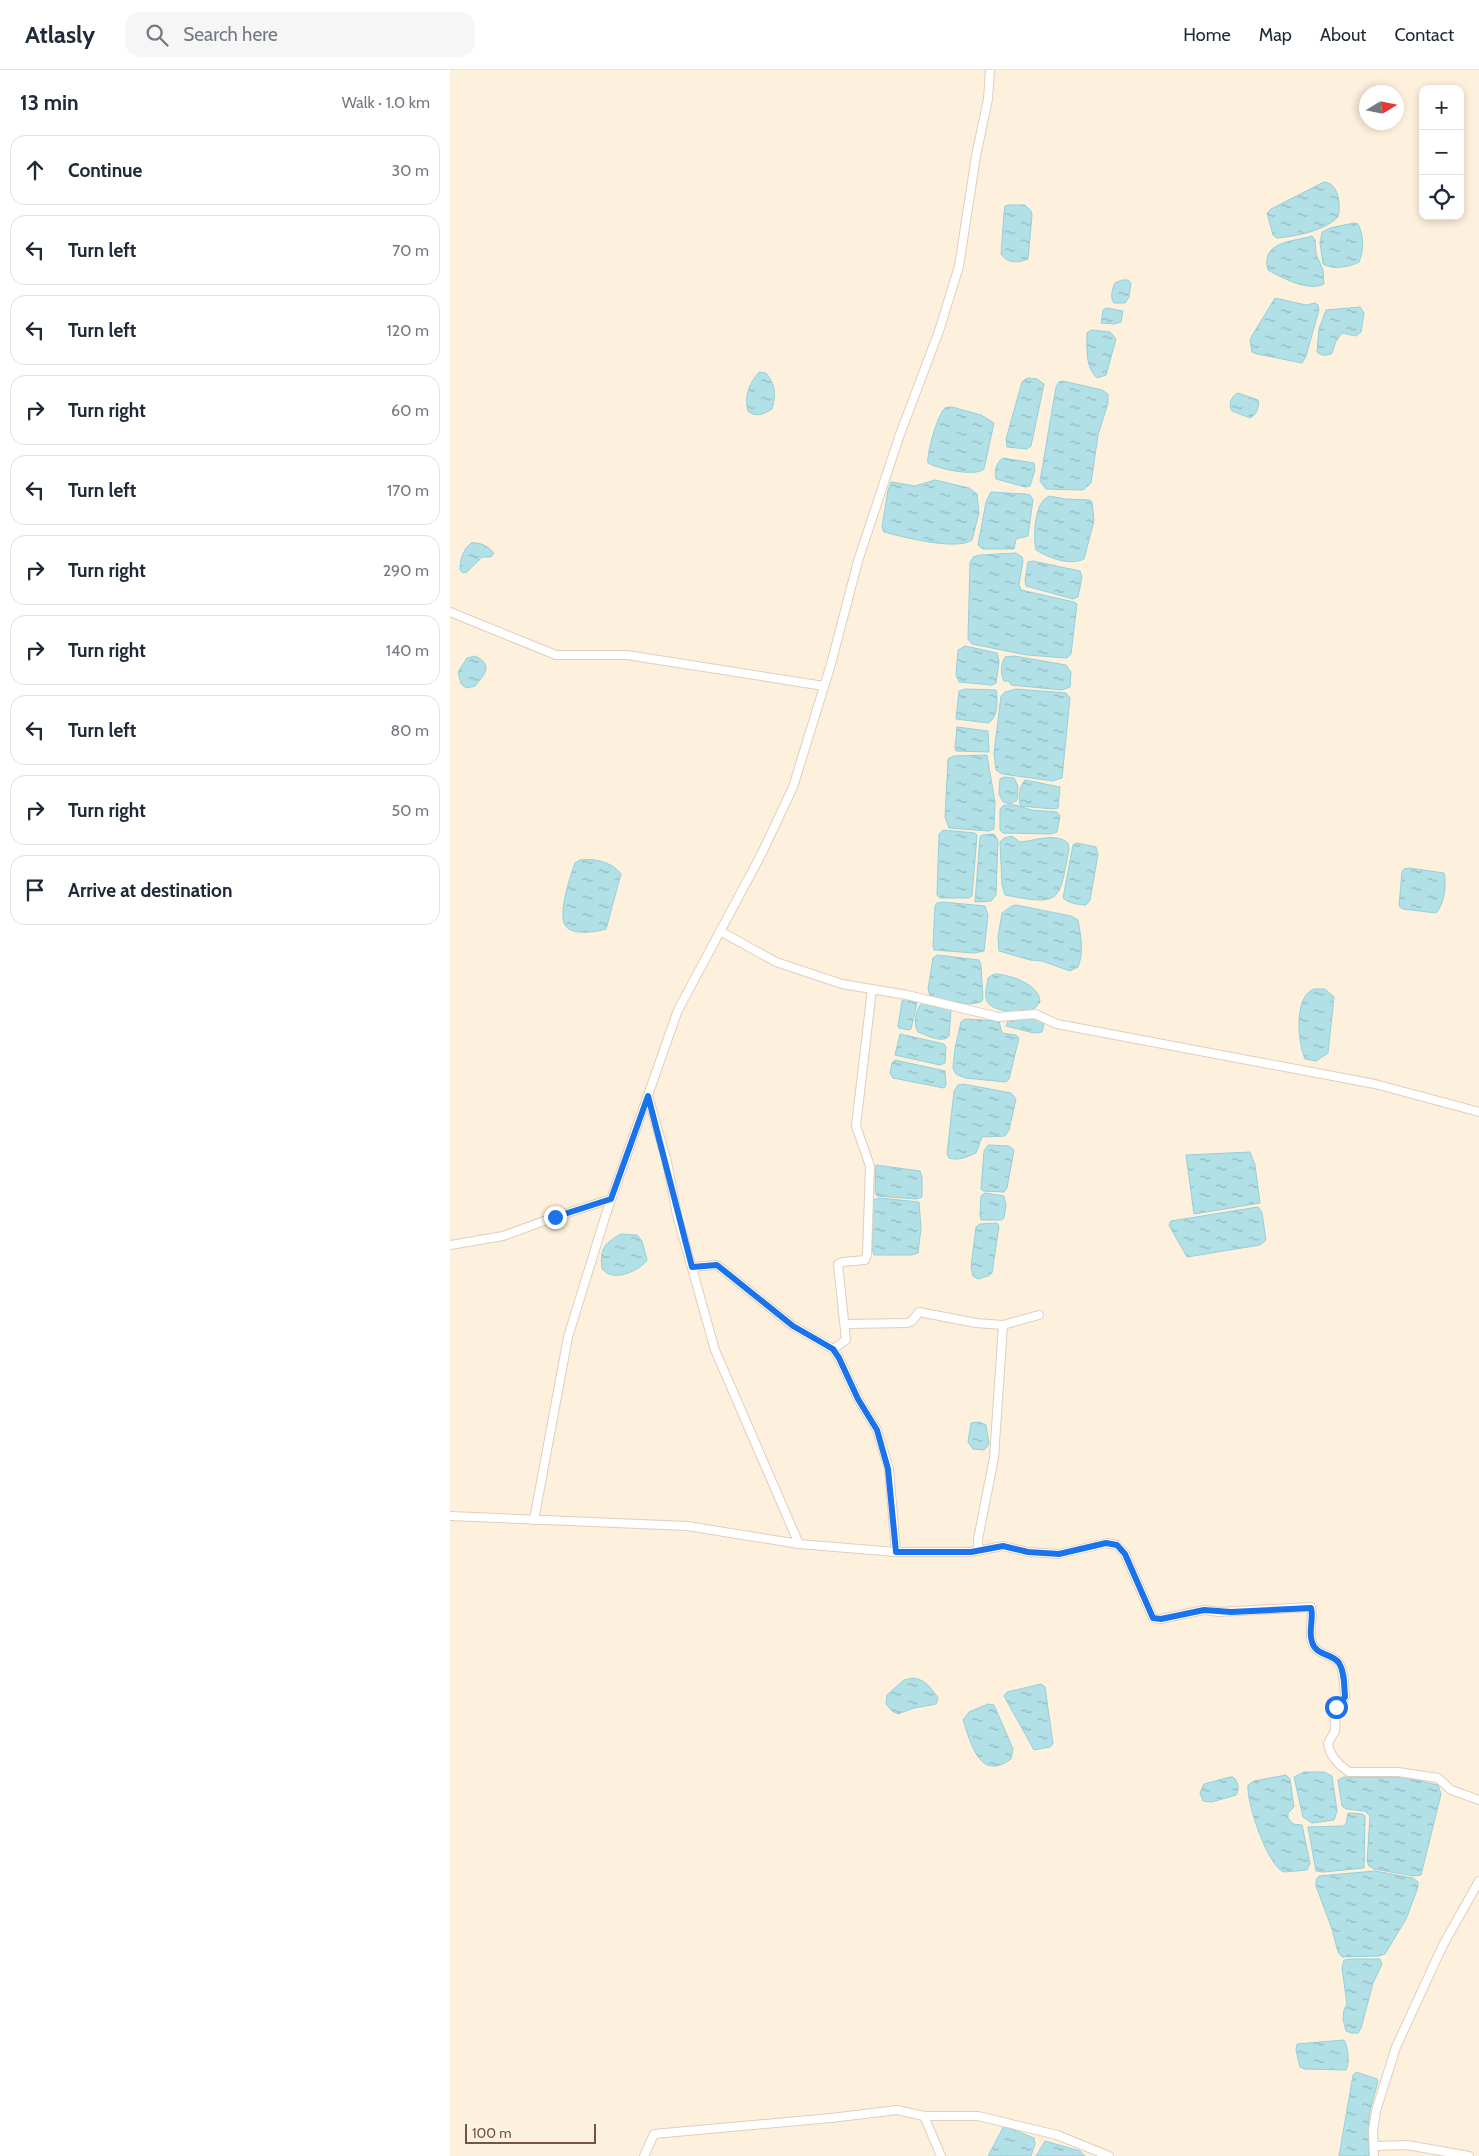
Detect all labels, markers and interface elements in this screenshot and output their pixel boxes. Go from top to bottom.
search box [125,12,475,57]
text: Atlasly [25,20,95,49]
icon: search [143,21,171,49]
text: Search here [183,23,278,46]
text: Home [1183,24,1231,46]
text: Map [1259,24,1292,46]
text: About [1320,24,1366,46]
text: Contact [1394,24,1454,46]
north arrow [1359,85,1404,130]
map controls [1419,85,1464,220]
button: + [1419,85,1464,130]
text: 13 min [20,90,79,115]
text: Walk · 1.0 km [342,93,430,112]
button: − [1419,130,1464,175]
icon: ahead [21,156,49,184]
text: Continue [68,159,142,182]
text: 30 m [392,161,429,180]
button: locate [1419,175,1464,220]
icon: left [21,236,49,264]
text: Turn left [68,239,136,262]
text: 70 m [392,241,429,260]
icon: left [21,316,49,344]
text: Turn left [68,319,136,342]
text: 120 m [387,321,429,340]
icon: right [21,396,49,424]
text: Turn right [68,399,146,422]
text: 60 m [391,401,429,420]
icon: left [21,476,49,504]
text: Turn left [68,479,136,502]
text: 170 m [387,481,429,500]
icon: right [21,556,49,584]
text: Turn right [68,559,146,582]
text: 290 m [383,561,429,580]
icon: right [21,636,49,664]
text: Turn right [68,639,146,662]
text: 140 m [386,641,429,660]
icon: left [21,716,49,744]
text: Turn left [68,719,136,742]
text: 80 m [391,721,429,740]
icon: right [21,796,49,824]
text: Turn right [68,799,146,822]
text: 50 m [392,801,429,820]
icon: arrive [21,876,49,904]
text: Arrive at destination [68,879,232,902]
route end [544,1206,567,1229]
route start [1325,1696,1348,1719]
scale bar [465,2121,596,2144]
text: 100 m [472,2124,512,2142]

